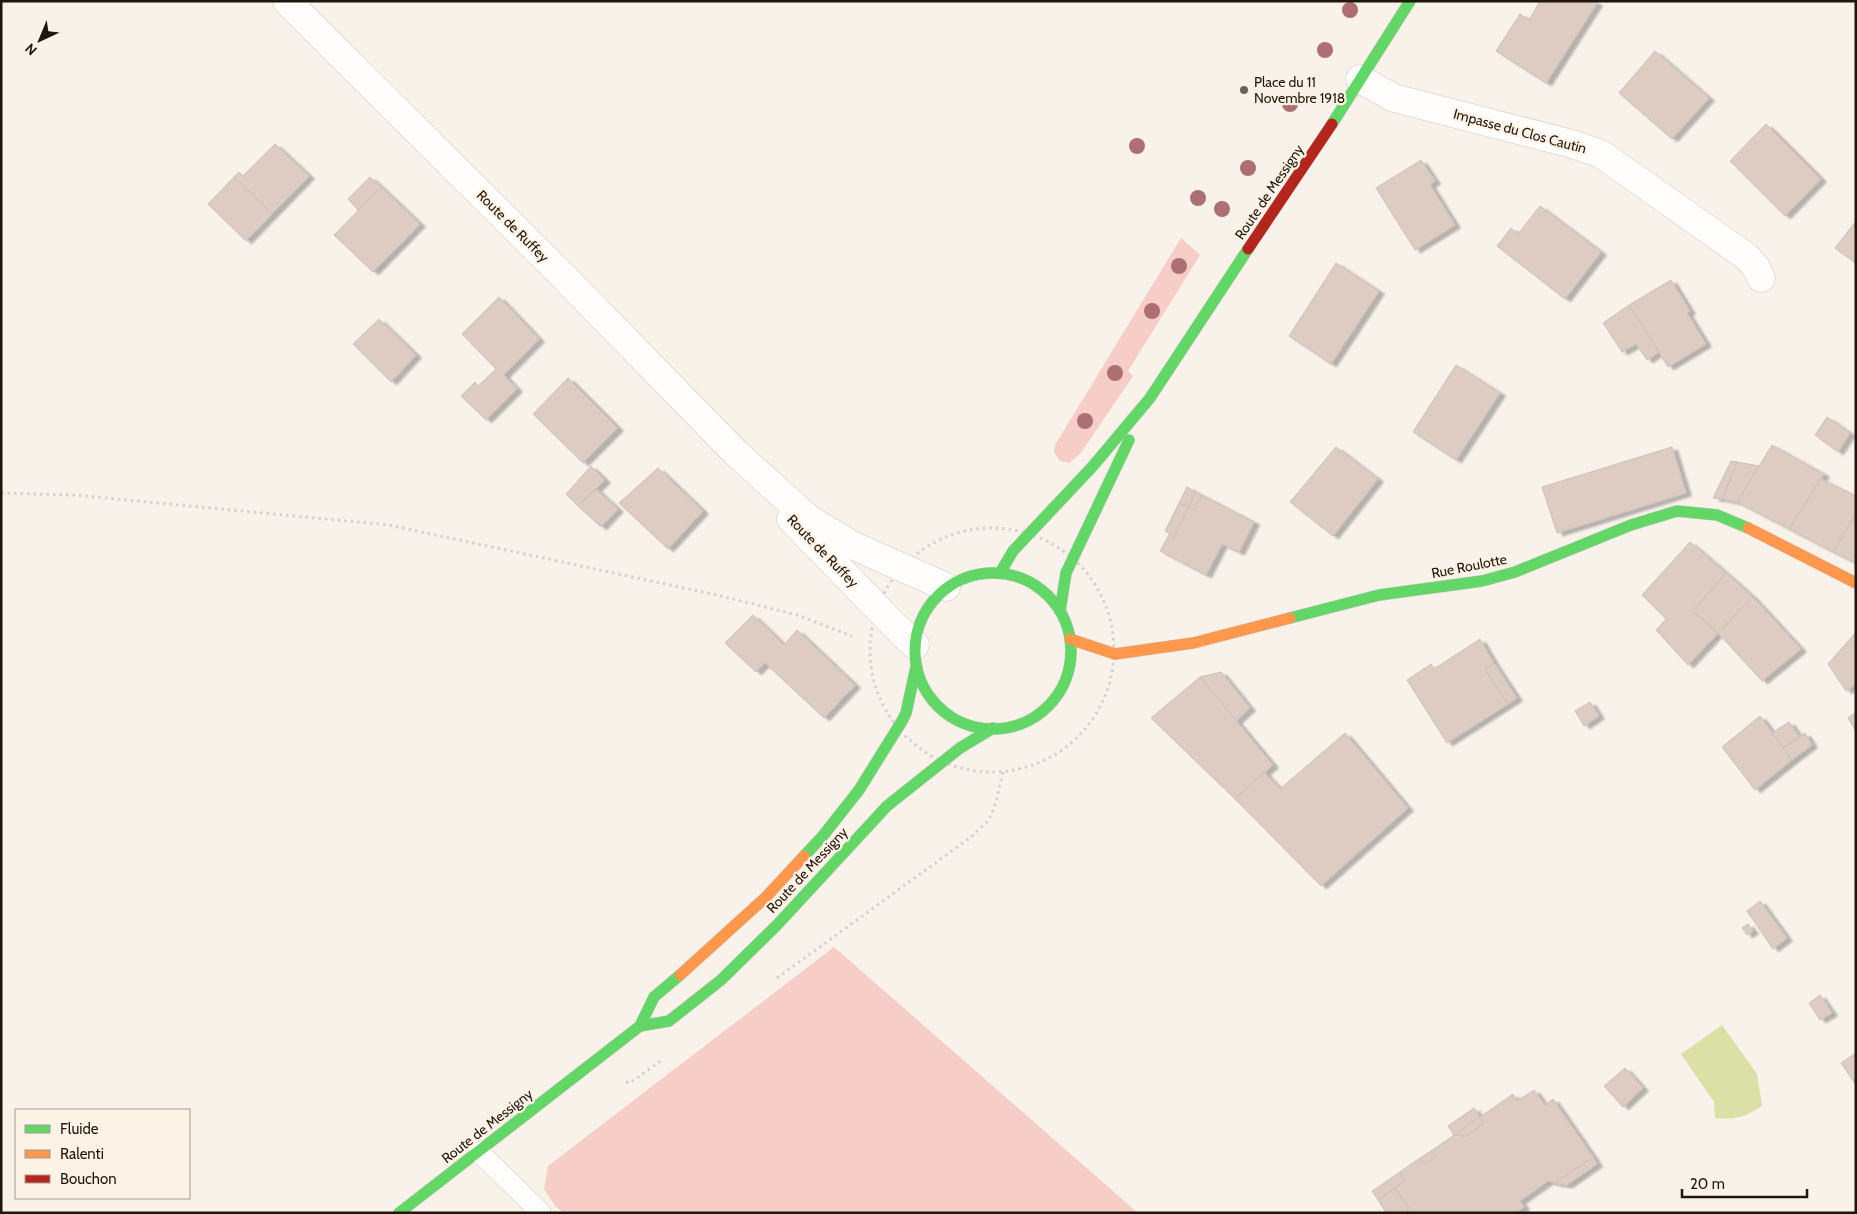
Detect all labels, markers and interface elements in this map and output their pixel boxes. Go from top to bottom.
north arrow [15,15,65,65]
text: N [21,39,41,59]
place label: Place du 11 Novembre 1918 [1254,73,1345,107]
marker: Place du 11 Novembre 1918 [1238,84,1250,96]
street label: Impasse du Clos Cautin [1451,105,1589,157]
street label: Route de Messigny [1231,141,1307,243]
street label: Route de Ruffey [473,186,553,266]
street label: Route de Ruffey [783,511,863,591]
street label: Rue Roulotte [1430,550,1508,582]
street label: Route de Messigny [763,823,851,917]
street label: Route de Messigny [438,1085,536,1167]
legend [15,1109,190,1199]
text: Fluide [60,1120,99,1138]
text: Ralenti [60,1145,104,1163]
scale bar [1682,1166,1807,1198]
text: Bouchon [60,1170,117,1188]
text: 20 m [1690,1175,1725,1193]

